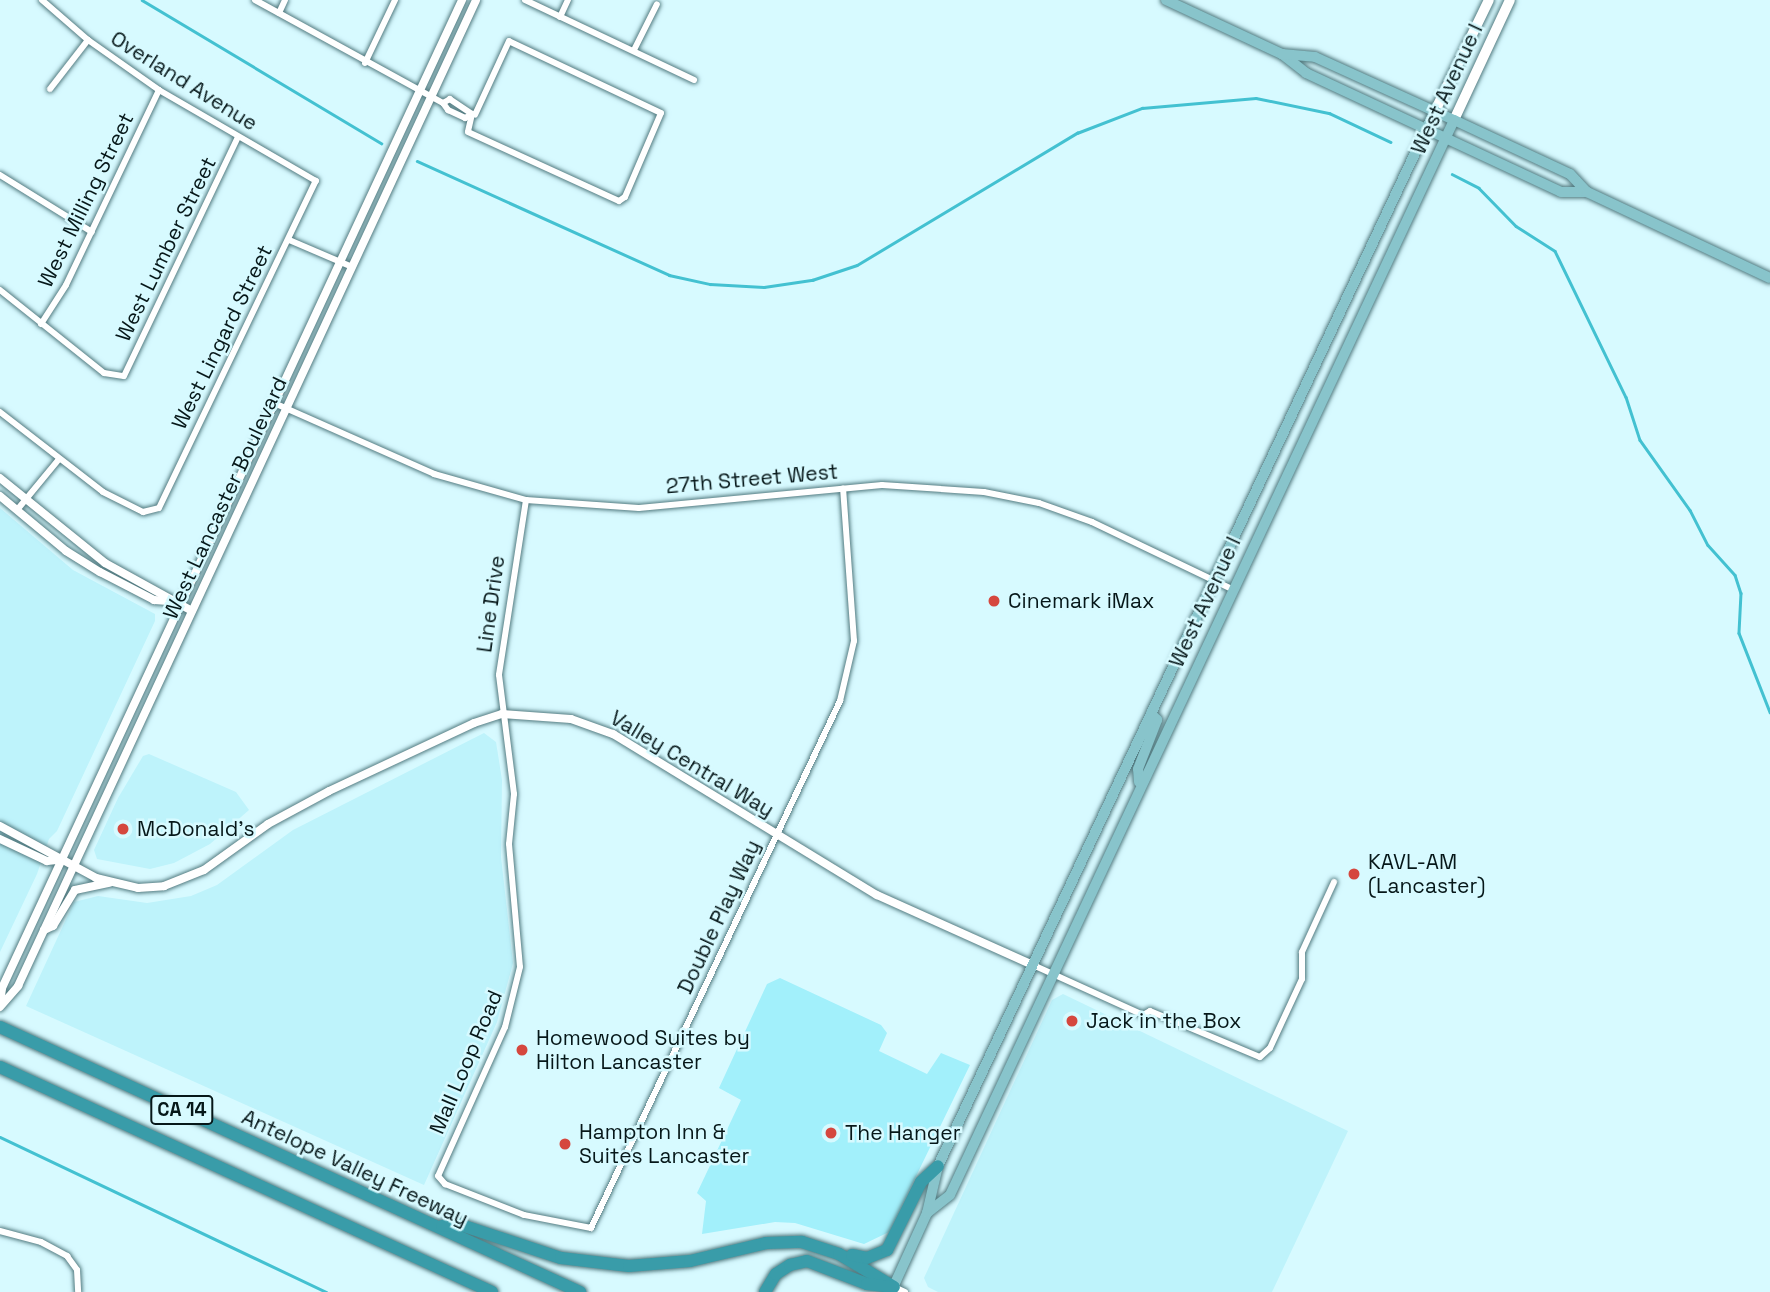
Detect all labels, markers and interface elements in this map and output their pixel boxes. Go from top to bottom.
street label: West Avenue I [1406,20,1488,158]
street label: Overland Avenue [106,26,262,136]
street label: West Milling Street [33,109,139,291]
street label: West Lumber Street [110,153,222,345]
street label: West Lingard Street [166,241,278,433]
street label: West Lancaster Boulevard [158,373,292,623]
street label: 27th Street West [665,459,839,499]
street label: West Avenue I [1164,533,1246,671]
street label: Line Drive [472,554,510,654]
place label: Cinemark iMax [1008,588,1155,614]
marker: Cinemark iMax [986,593,1002,609]
street label: Valley Central Way [606,705,778,823]
place label: McDonald's [137,816,255,842]
marker: McDonald's [115,821,131,837]
street label: Double Play Way [672,836,766,998]
place label: KAVL-AM (Lancaster) [1368,849,1485,899]
marker: KAVL-AM (Lancaster) [1346,866,1362,882]
street label: Mall Loop Road [424,986,508,1138]
place label: Jack in the Box [1086,1008,1241,1034]
marker: Jack in the Box [1064,1013,1080,1029]
place label: Homewood Suites by Hilton Lancaster [536,1025,750,1075]
marker: Homewood Suites by Hilton Lancaster [514,1042,530,1058]
road number: CA 14 [149,1094,215,1126]
street label: Antelope Valley Freeway [238,1104,472,1232]
place label: Hampton Inn & Suites Lancaster [579,1119,749,1169]
place label: The Hanger [845,1120,961,1146]
marker: The Hanger [823,1125,839,1141]
marker: Hampton Inn & Suites Lancaster [557,1136,573,1152]

